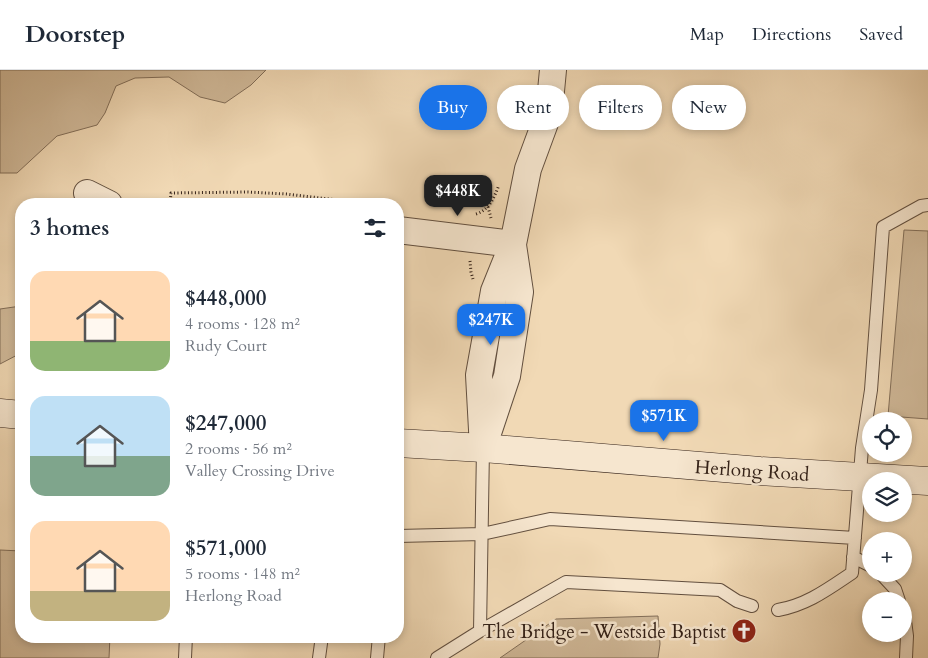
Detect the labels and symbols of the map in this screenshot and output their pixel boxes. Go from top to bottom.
pin: $448K [423,174,493,217]
pin: $247K [456,304,526,346]
pin: $571K [629,400,699,442]
street label: Herlong Road [694,454,810,488]
church icon: The Bridge - Westside Baptist [731,618,757,644]
place label: The Bridge - Westside Baptist [482,619,726,645]

